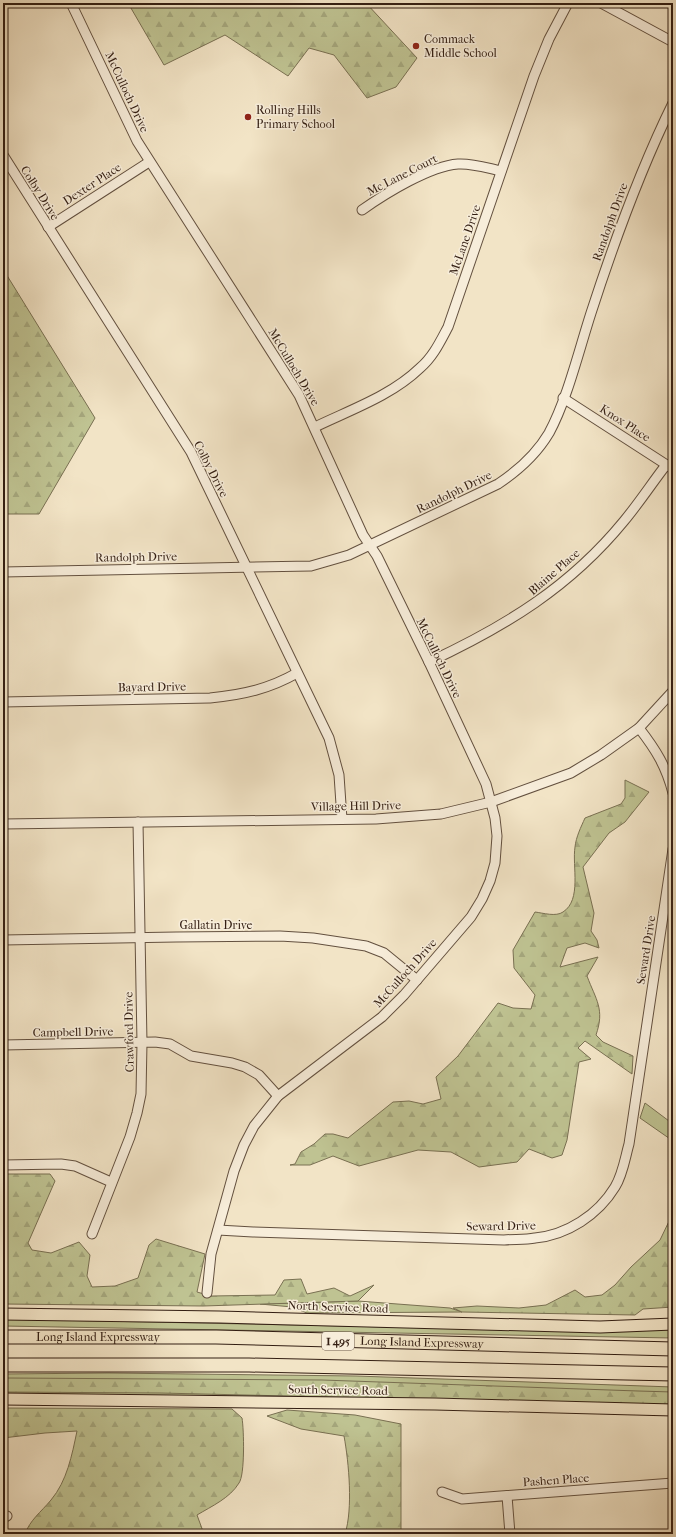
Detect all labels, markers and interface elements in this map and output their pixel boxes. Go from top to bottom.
place label: Commack Middle School [424,32,497,60]
marker: Commack Middle School [411,41,421,51]
street label: McCulloch Drive [102,49,152,135]
place label: Rolling Hills Primary School [256,103,336,131]
marker: Rolling Hills Primary School [243,112,253,122]
street label: Mc Lane Court [364,151,440,199]
street label: Dexter Place [60,160,124,208]
street label: Colby Drive [18,163,62,223]
street label: Randolph Drive [589,181,631,263]
street label: McLane Drive [446,203,484,277]
street label: McCulloch Drive [265,326,323,408]
street label: Knox Place [597,401,653,445]
street label: Colby Drive [191,438,231,500]
street label: Randolph Drive [414,468,494,516]
street label: Blaine Place [526,546,582,598]
street label: Randolph Drive [95,549,177,565]
street label: McCulloch Drive [414,616,465,700]
street label: Bayard Drive [118,679,186,695]
street label: Village Hill Drive [310,798,401,814]
street label: Seward Drive [634,914,658,986]
street label: Gallatin Drive [180,918,253,932]
street label: McCulloch Drive [371,936,440,1010]
street label: Crawford Drive [121,992,137,1072]
street label: Campbell Drive [32,1024,114,1040]
street label: Seward Drive [466,1218,536,1234]
street label: North Service Road [287,1298,389,1316]
street label: Long Island Expressway [36,1330,160,1344]
road number: I 495 [322,1332,354,1350]
street label: Long Island Expressway [360,1334,485,1351]
street label: South Service Road [288,1382,388,1398]
street label: Pashen Place [522,1471,590,1489]

